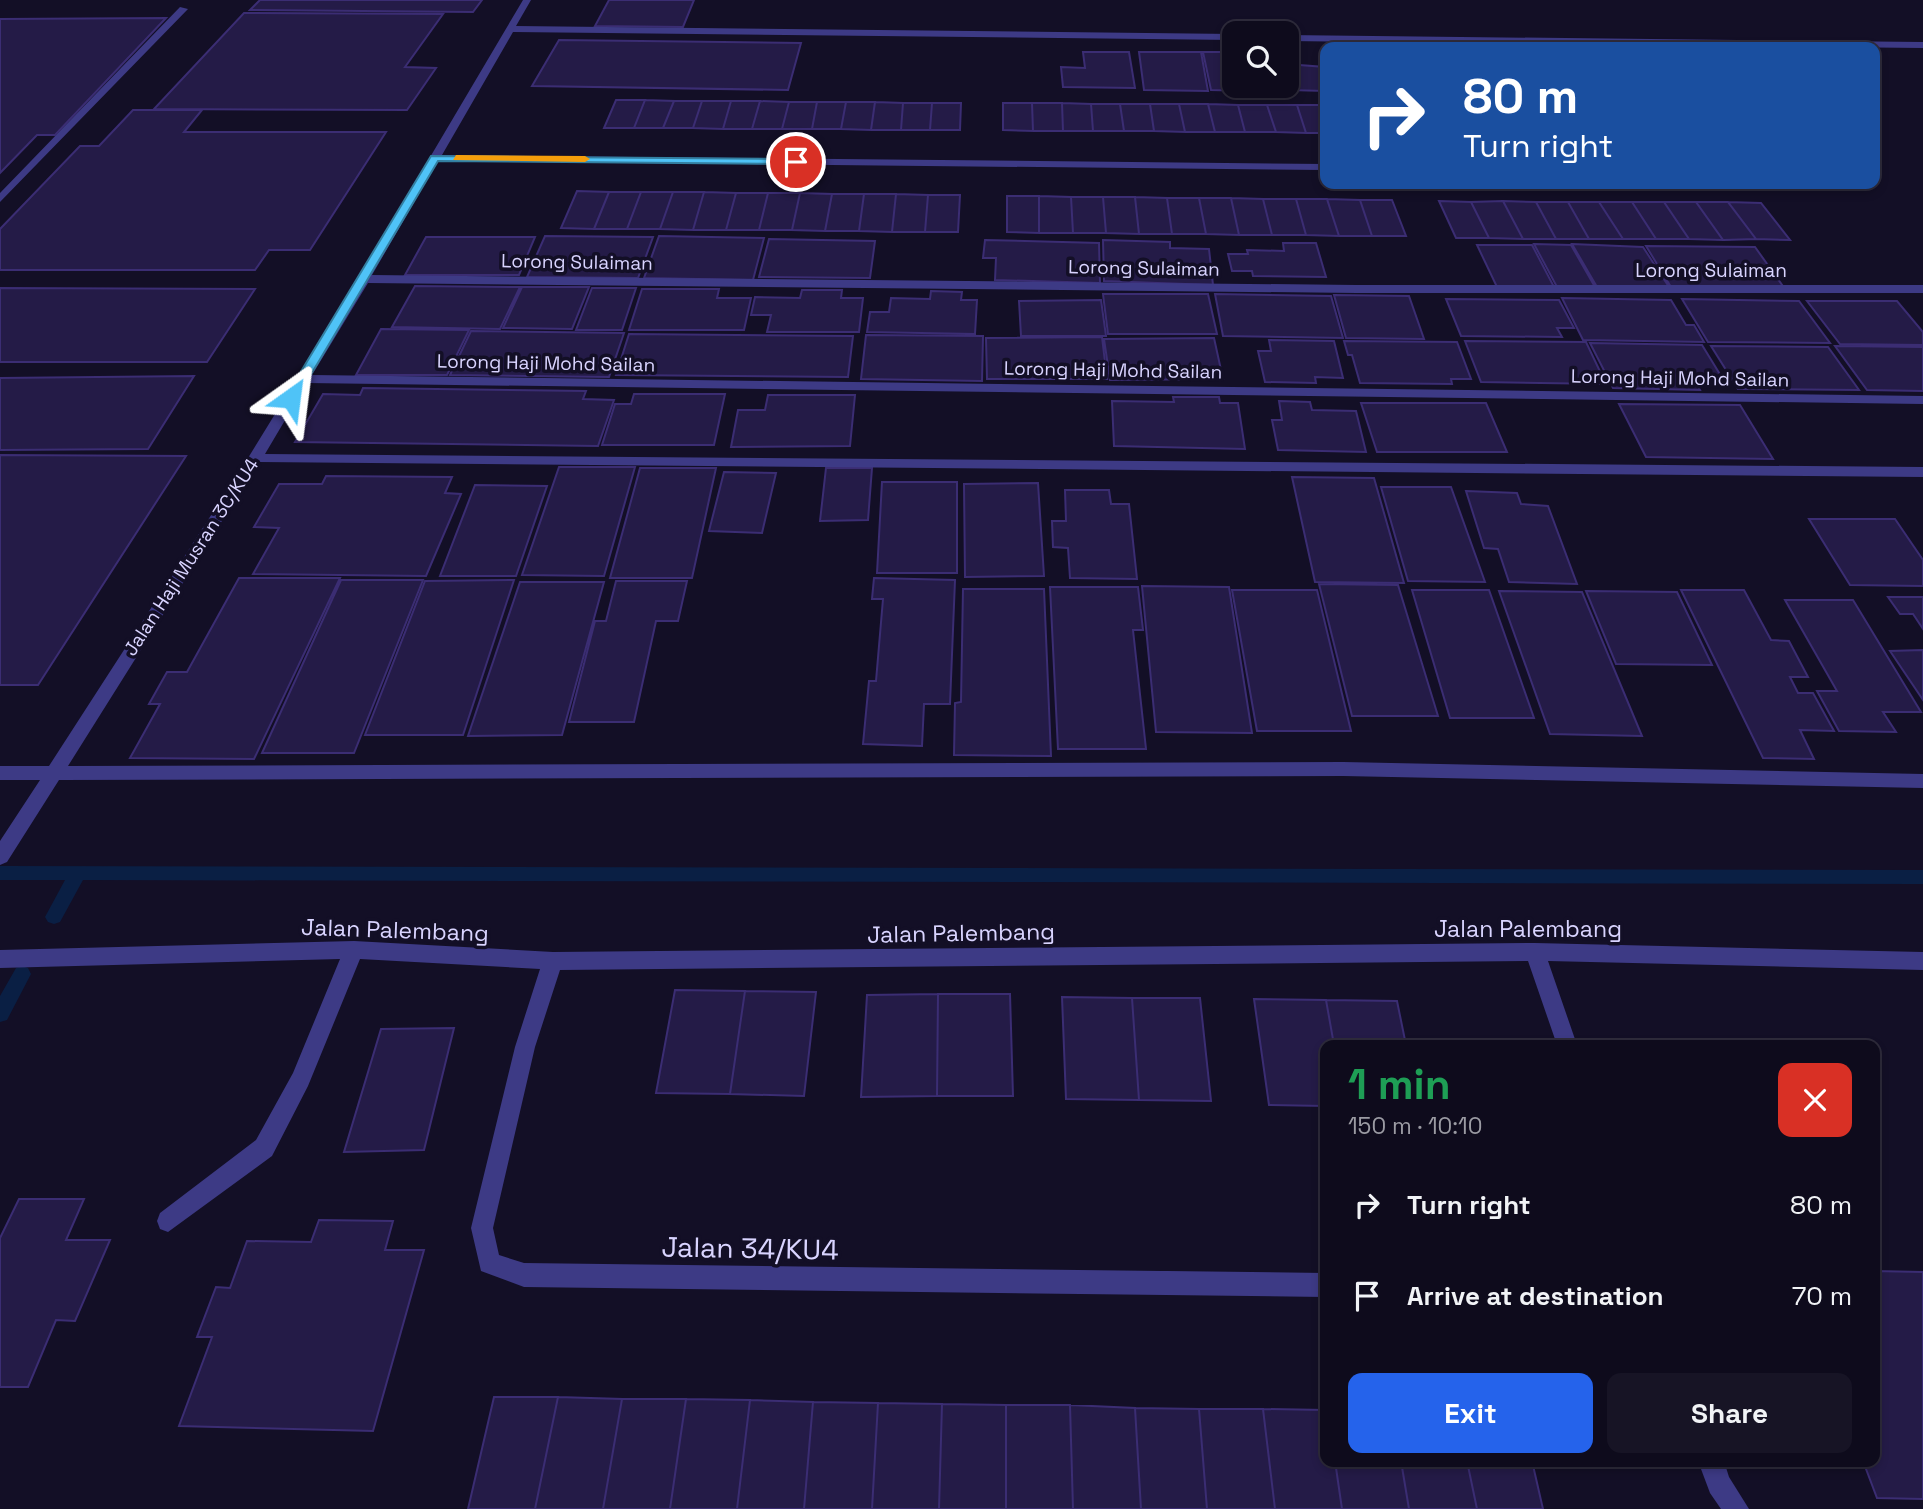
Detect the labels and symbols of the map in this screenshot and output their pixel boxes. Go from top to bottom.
pin [766,132,826,192]
street label: Lorong Sulaiman [501,248,653,276]
street label: Lorong Sulaiman [1068,254,1220,282]
street label: Lorong Sulaiman [1635,258,1787,283]
street label: Lorong Haji Mohd Sailan [437,349,655,377]
street label: Lorong Haji Mohd Sailan [1004,356,1222,384]
position arrow [254,361,328,435]
street label: Lorong Haji Mohd Sailan [1571,364,1789,392]
street label: Jalan Haji Musran 3C/KU4 [118,453,264,661]
street label: Jalan Palembang [301,912,489,948]
street label: Jalan Palembang [1434,914,1622,944]
street label: Jalan Palembang [867,916,1055,950]
street label: Jalan 34/KU4 [661,1228,839,1268]

